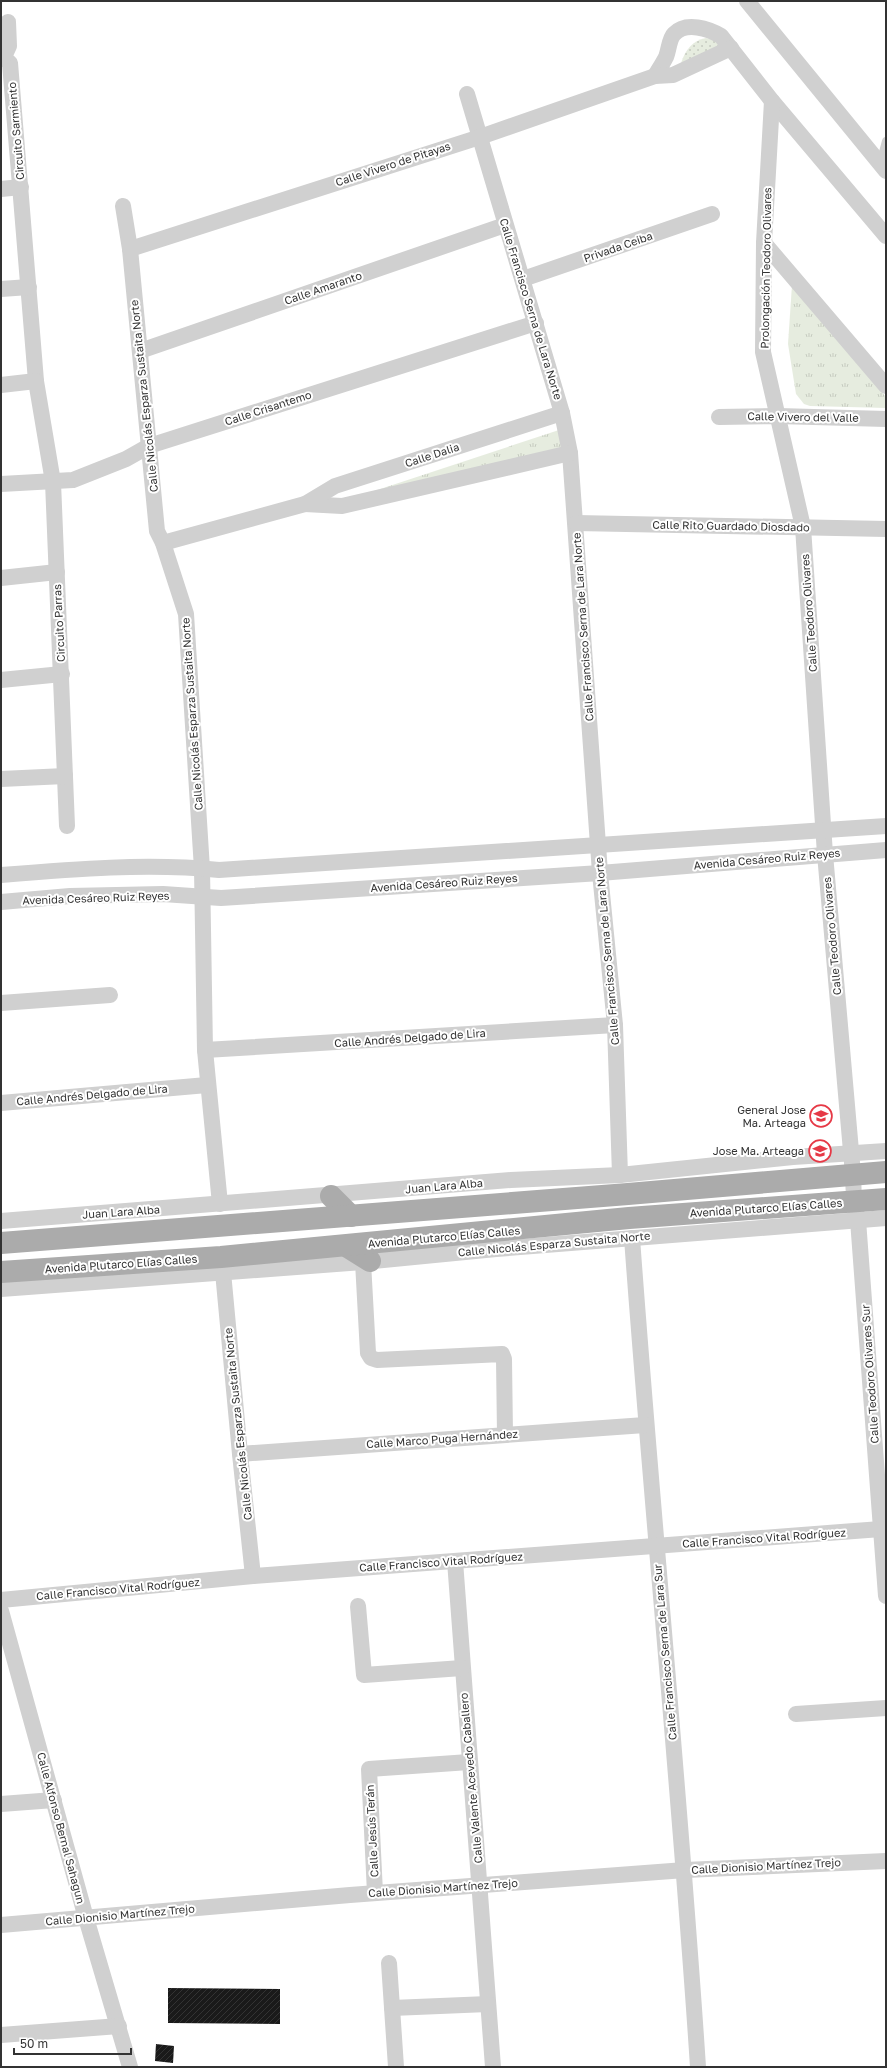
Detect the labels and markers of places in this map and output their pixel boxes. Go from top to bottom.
place label: General Jose Ma. Arteaga [737,1103,806,1129]
school or university icon: General Jose Ma. Arteaga [808,1103,834,1129]
school or university icon: Jose Ma. Arteaga [807,1138,833,1164]
place label: Jose Ma. Arteaga [713,1144,804,1157]

